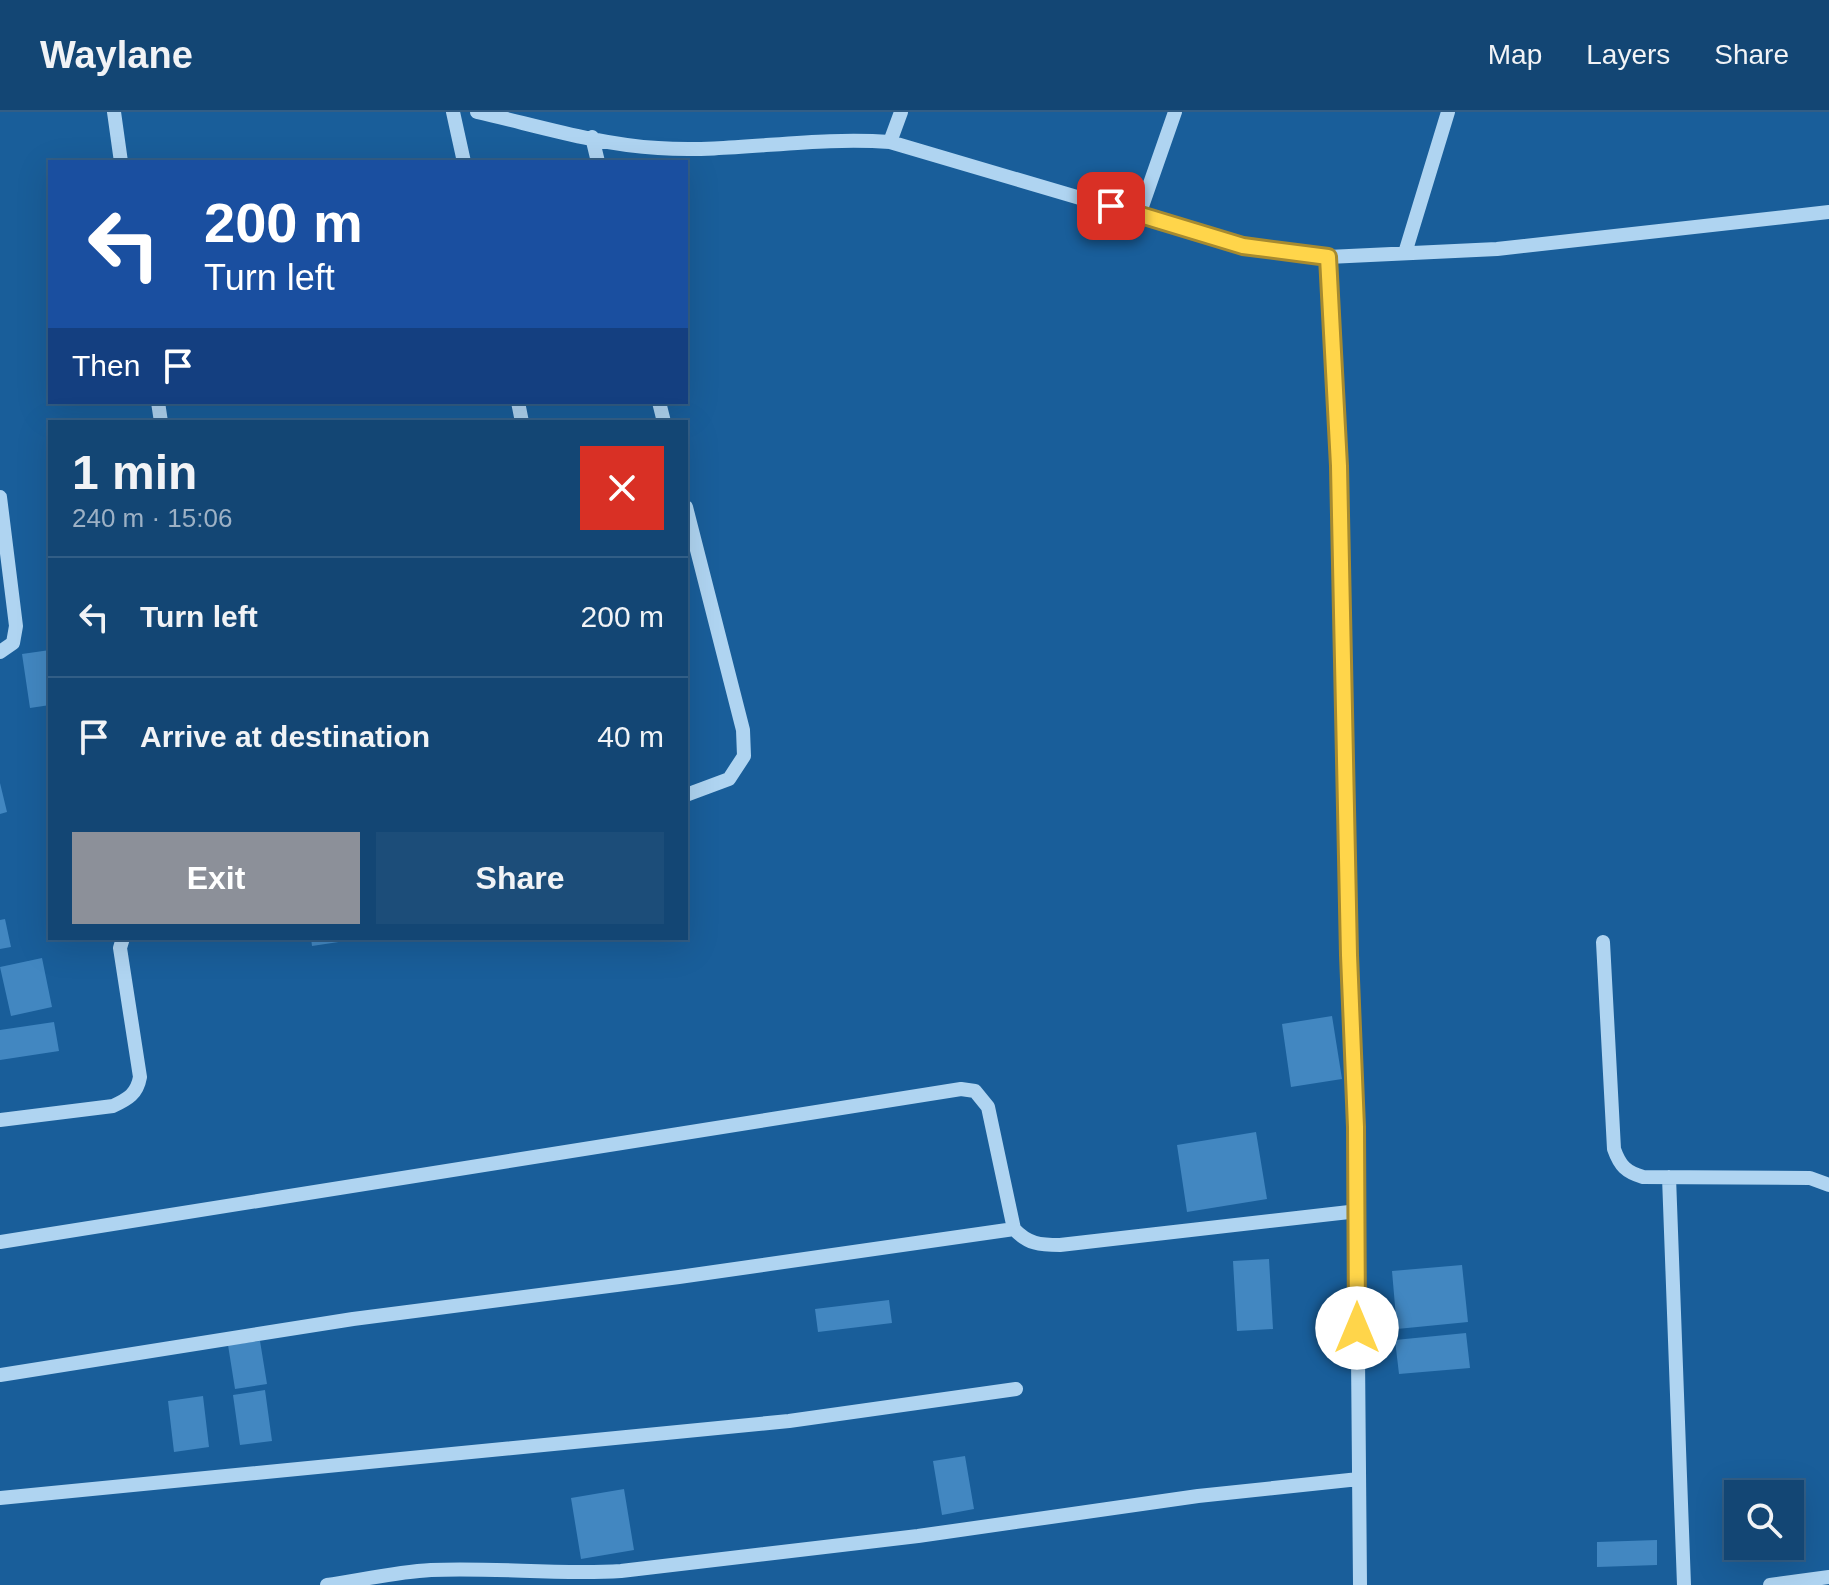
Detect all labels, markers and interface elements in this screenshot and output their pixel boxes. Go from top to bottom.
text: Waylane [40,34,193,76]
text: Map [1488,39,1542,70]
text: Layers [1586,39,1670,70]
text: Share [1714,39,1789,70]
pin [1077,172,1145,240]
icon: arrive [1089,184,1133,228]
text: 200 m [204,191,363,254]
icon: left [72,192,176,296]
text: Turn left [204,257,335,298]
icon: arrive [156,344,200,388]
text: Then [72,349,140,382]
text: 1 min [72,446,197,499]
button: close [580,446,664,530]
text: 240 m · 15:06 [72,503,232,533]
icon: left [72,595,116,639]
text: Turn left [140,600,258,633]
text: 200 m [581,600,664,633]
icon: arrive [72,715,116,759]
text: Arrive at destination [140,720,430,753]
text: 40 m [597,720,664,753]
button: Exit [72,832,360,924]
button: Share [376,832,664,924]
position arrow [1315,1286,1399,1370]
map controls [1724,1480,1804,1560]
button: search [1724,1480,1804,1560]

